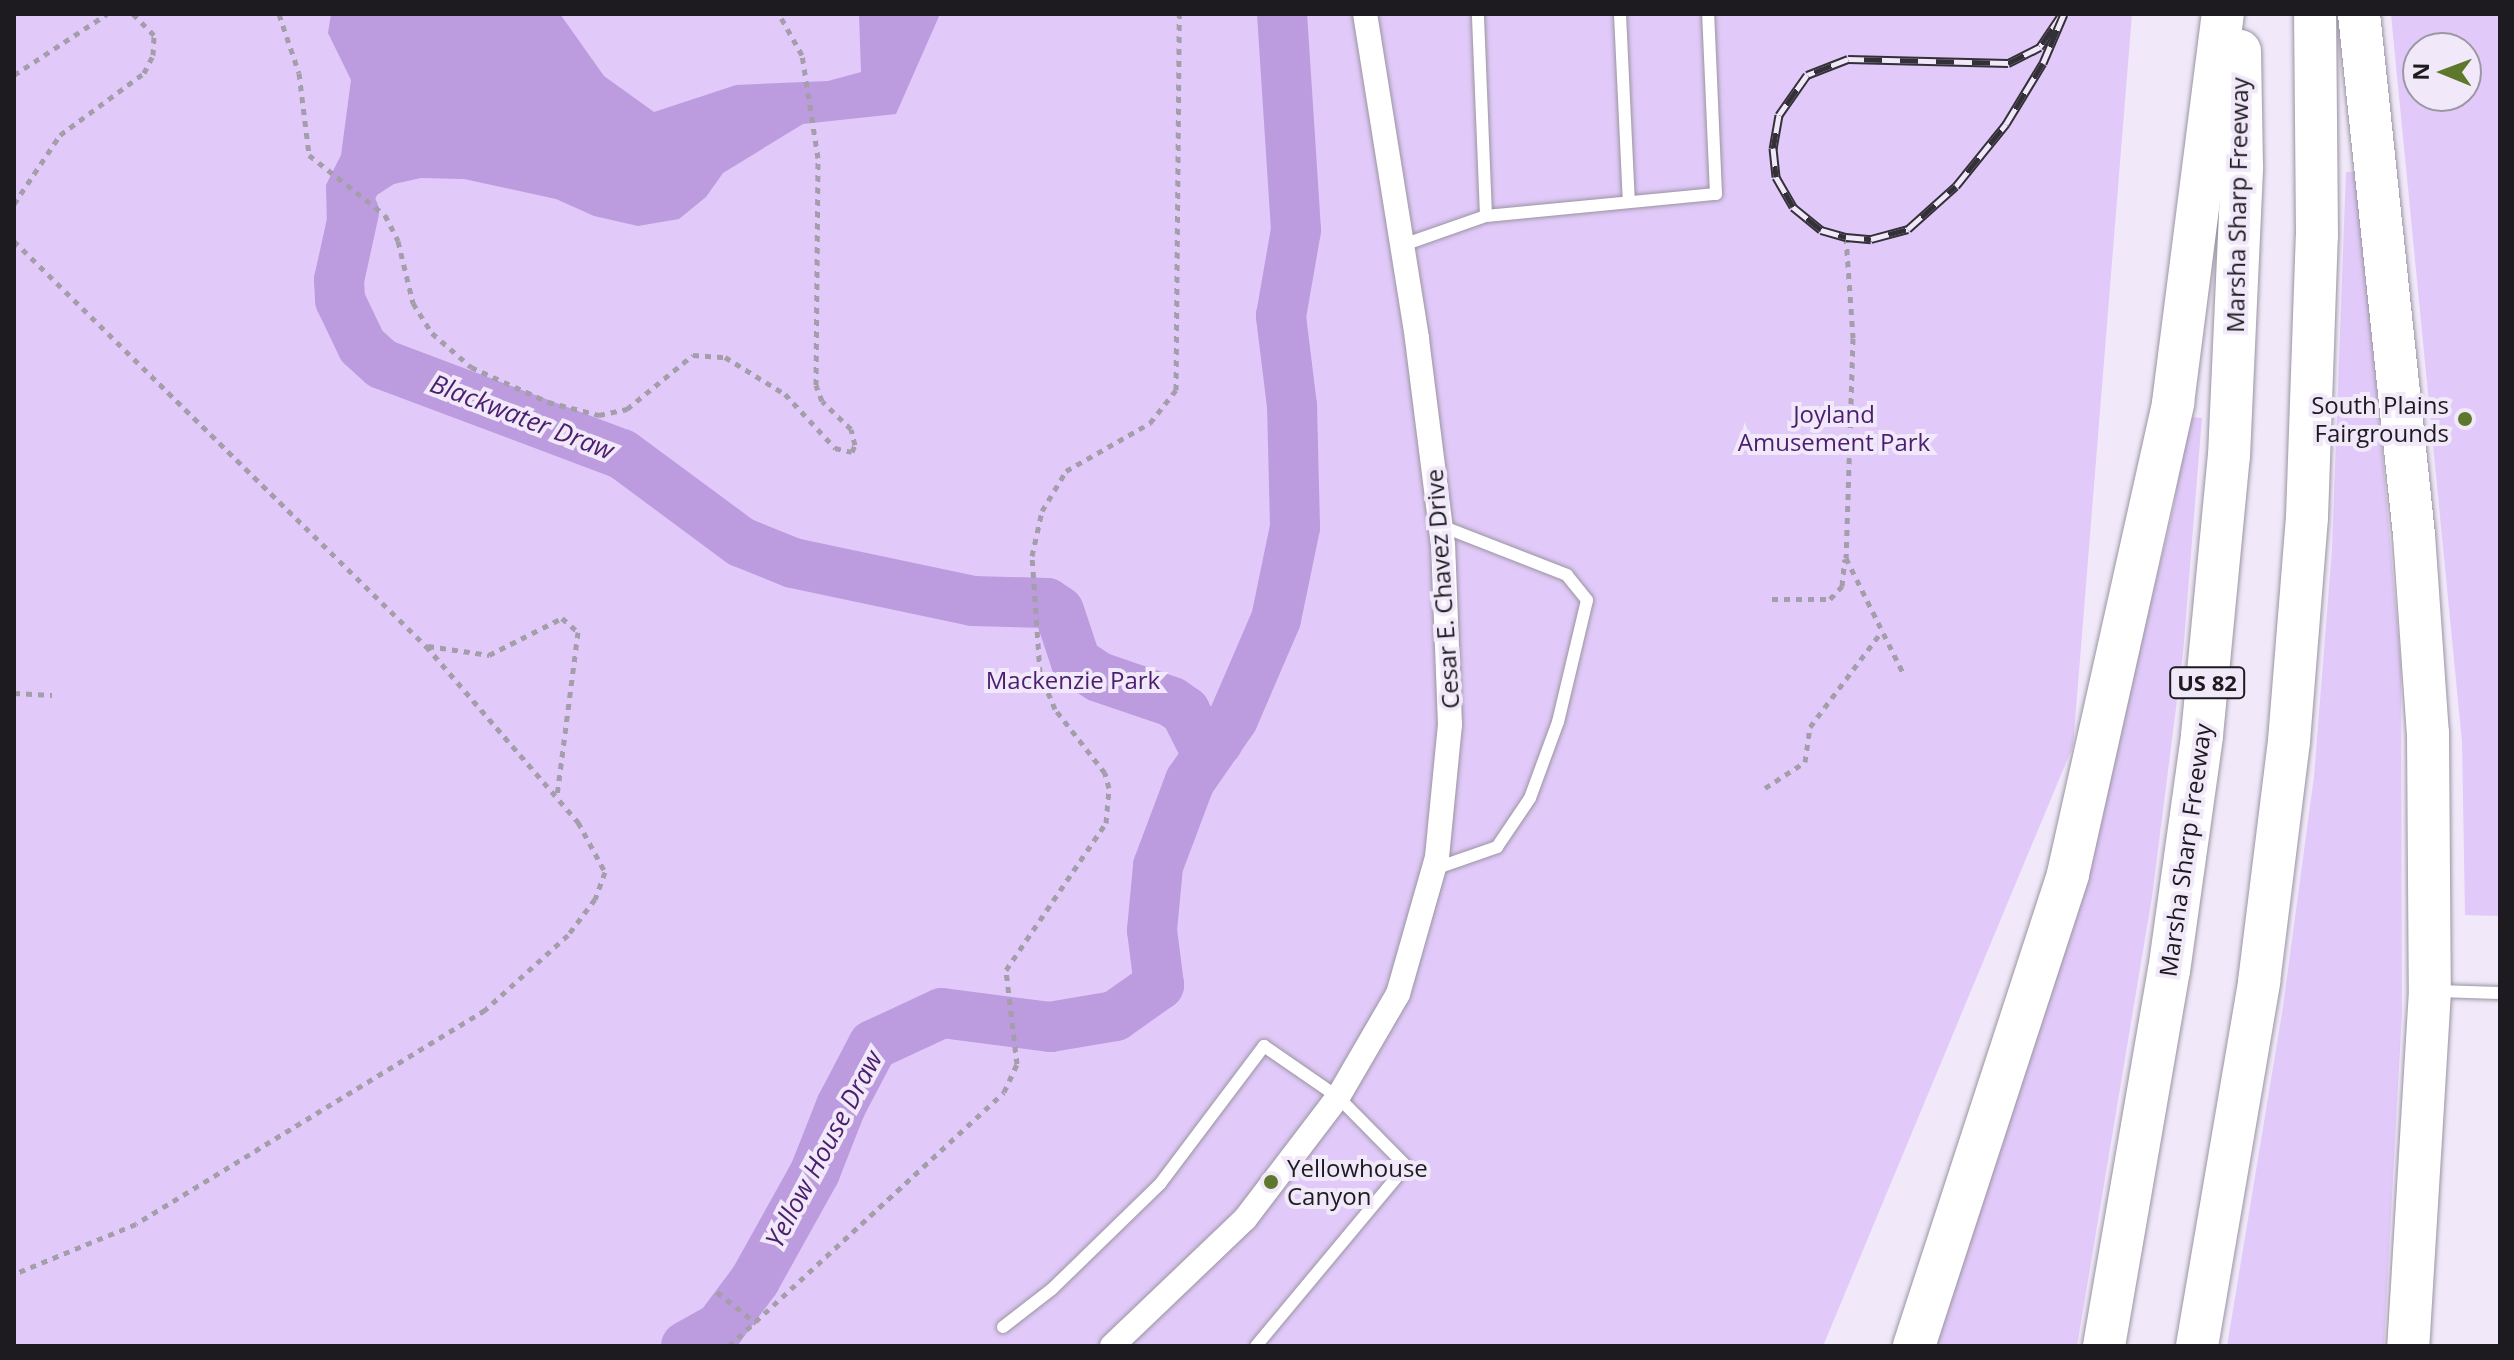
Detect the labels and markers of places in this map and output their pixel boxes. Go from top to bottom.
place label: South Plains Fairgrounds [2311,391,2449,447]
marker: South Plains Fairgrounds [2456,410,2474,428]
place label: Yellowhouse Canyon [1287,1154,1428,1210]
marker: Yellowhouse Canyon [1262,1173,1280,1191]

